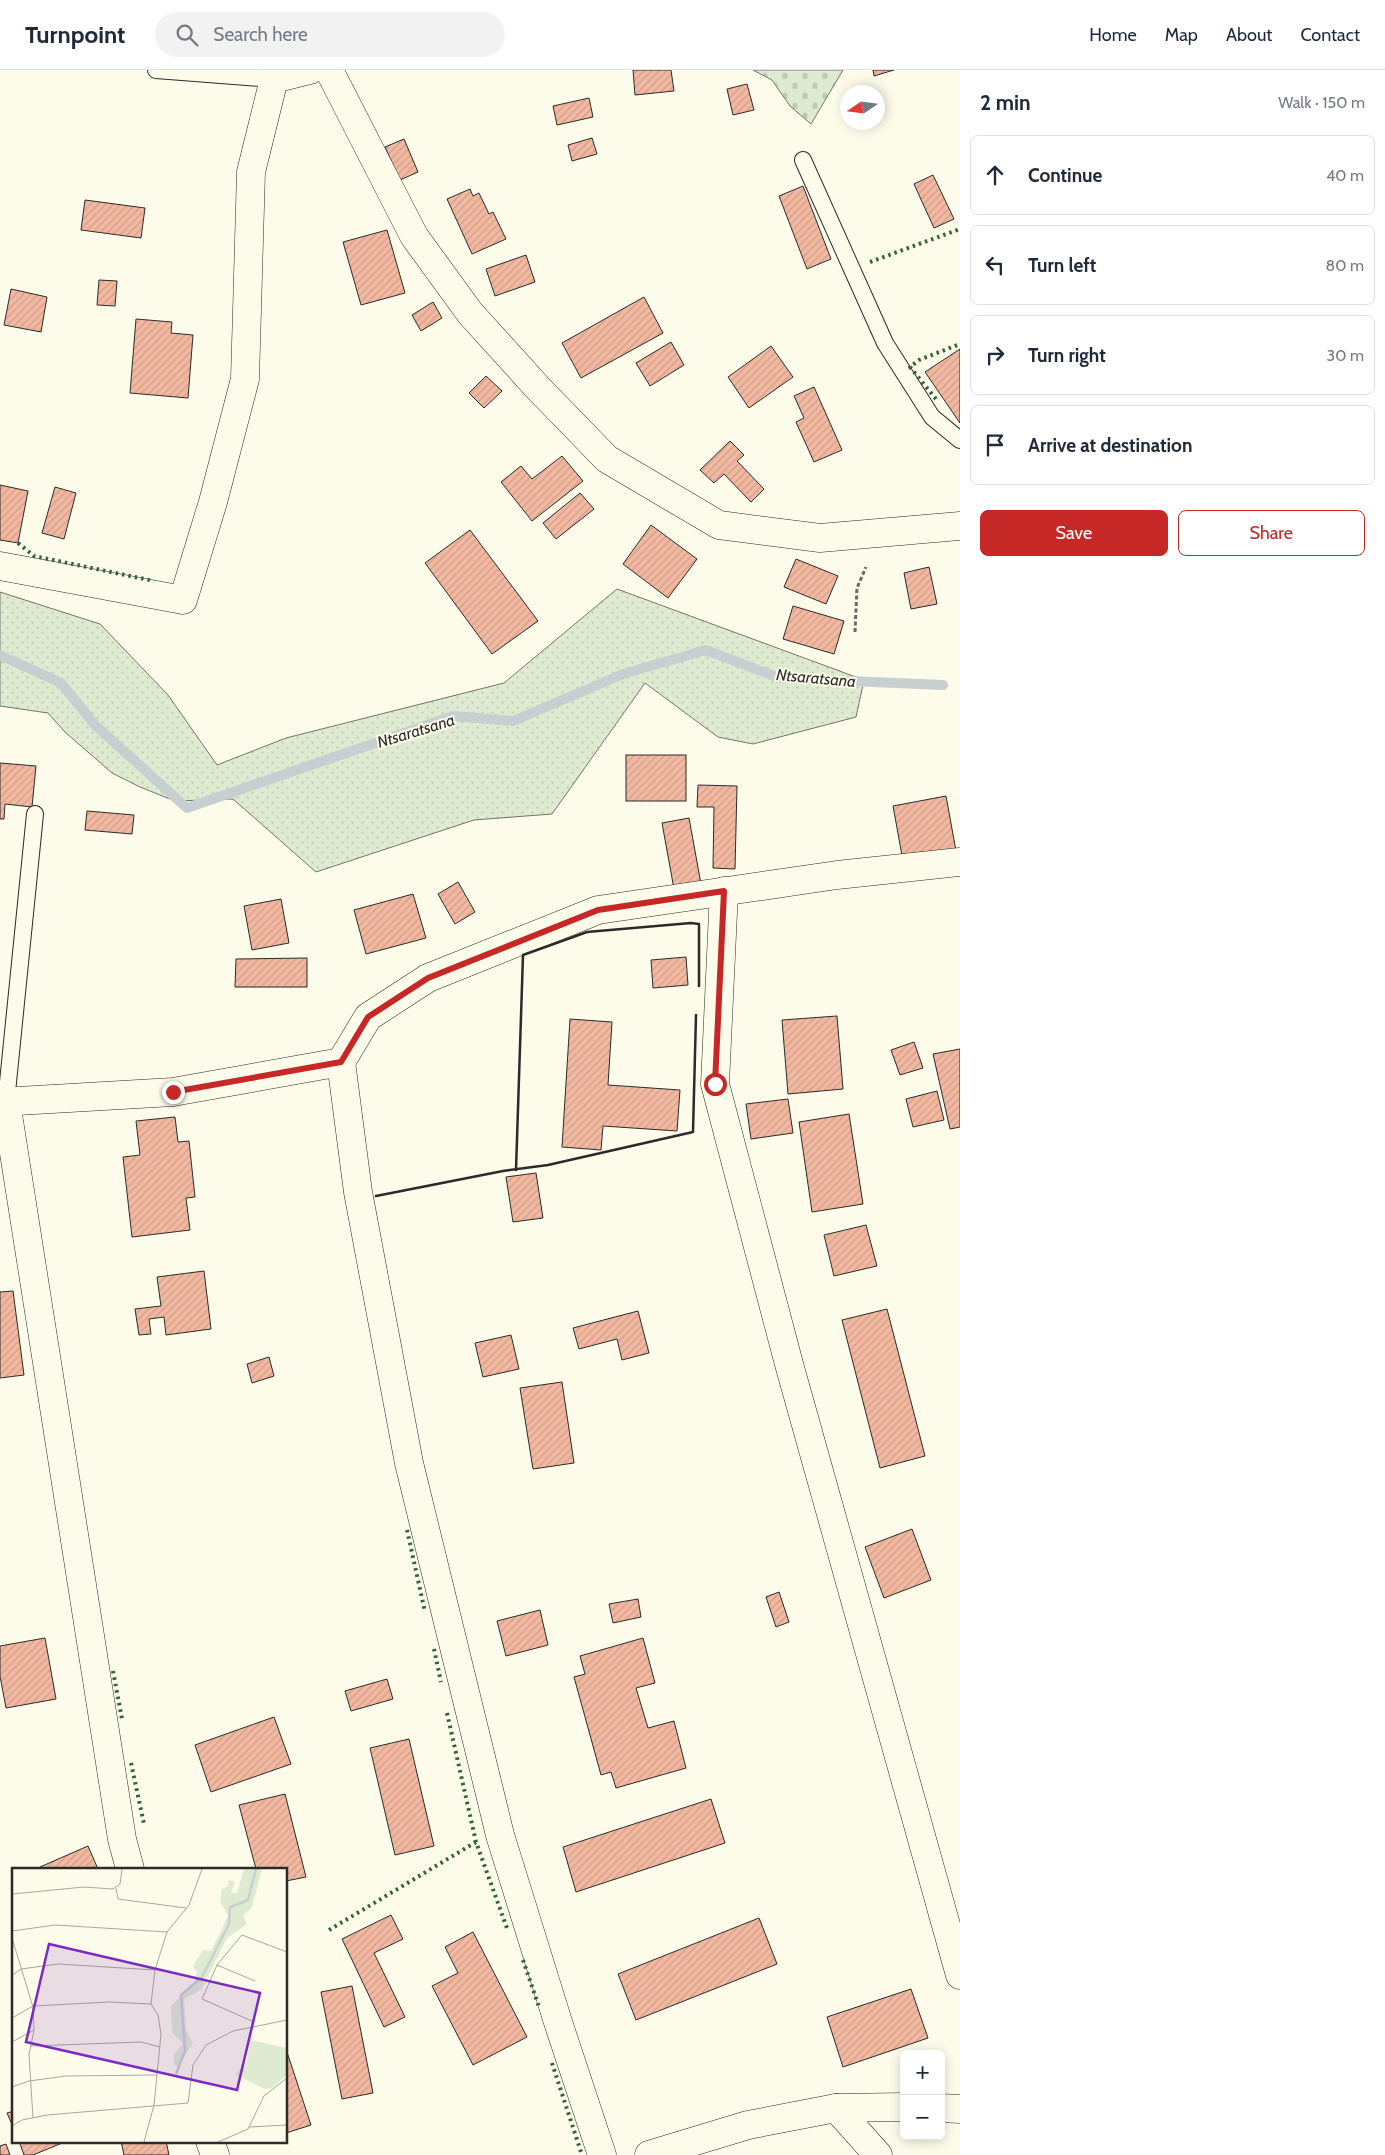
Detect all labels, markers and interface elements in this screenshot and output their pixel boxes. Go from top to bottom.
search box [155,12,505,57]
text: Turnpoint [25,20,125,49]
icon: search [173,21,201,49]
text: Search here [213,23,308,46]
text: Home [1089,24,1137,46]
text: Map [1165,24,1198,46]
text: About [1226,24,1272,46]
text: Contact [1300,24,1360,46]
north arrow [840,85,885,130]
text: 2 min [980,90,1031,115]
text: Walk · 150 m [1278,93,1365,112]
icon: ahead [981,161,1009,189]
text: Continue [1028,164,1102,187]
text: 40 m [1326,166,1364,185]
icon: left [981,251,1009,279]
text: Turn left [1028,254,1096,277]
text: 80 m [1326,256,1364,275]
icon: right [981,341,1009,369]
text: Turn right [1028,344,1106,367]
text: 30 m [1327,346,1364,365]
icon: arrive [981,431,1009,459]
text: Arrive at destination [1028,434,1192,457]
button: Save [980,510,1168,556]
button: Share [1178,510,1365,556]
water label: Ntsaratsana [775,665,857,691]
water label: Ntsaratsana [375,710,457,752]
route start [704,1073,727,1096]
route end [162,1081,185,1104]
inset map [12,1868,288,2142]
map controls [900,2050,945,2140]
button: + [900,2050,945,2095]
button: − [900,2095,945,2140]

